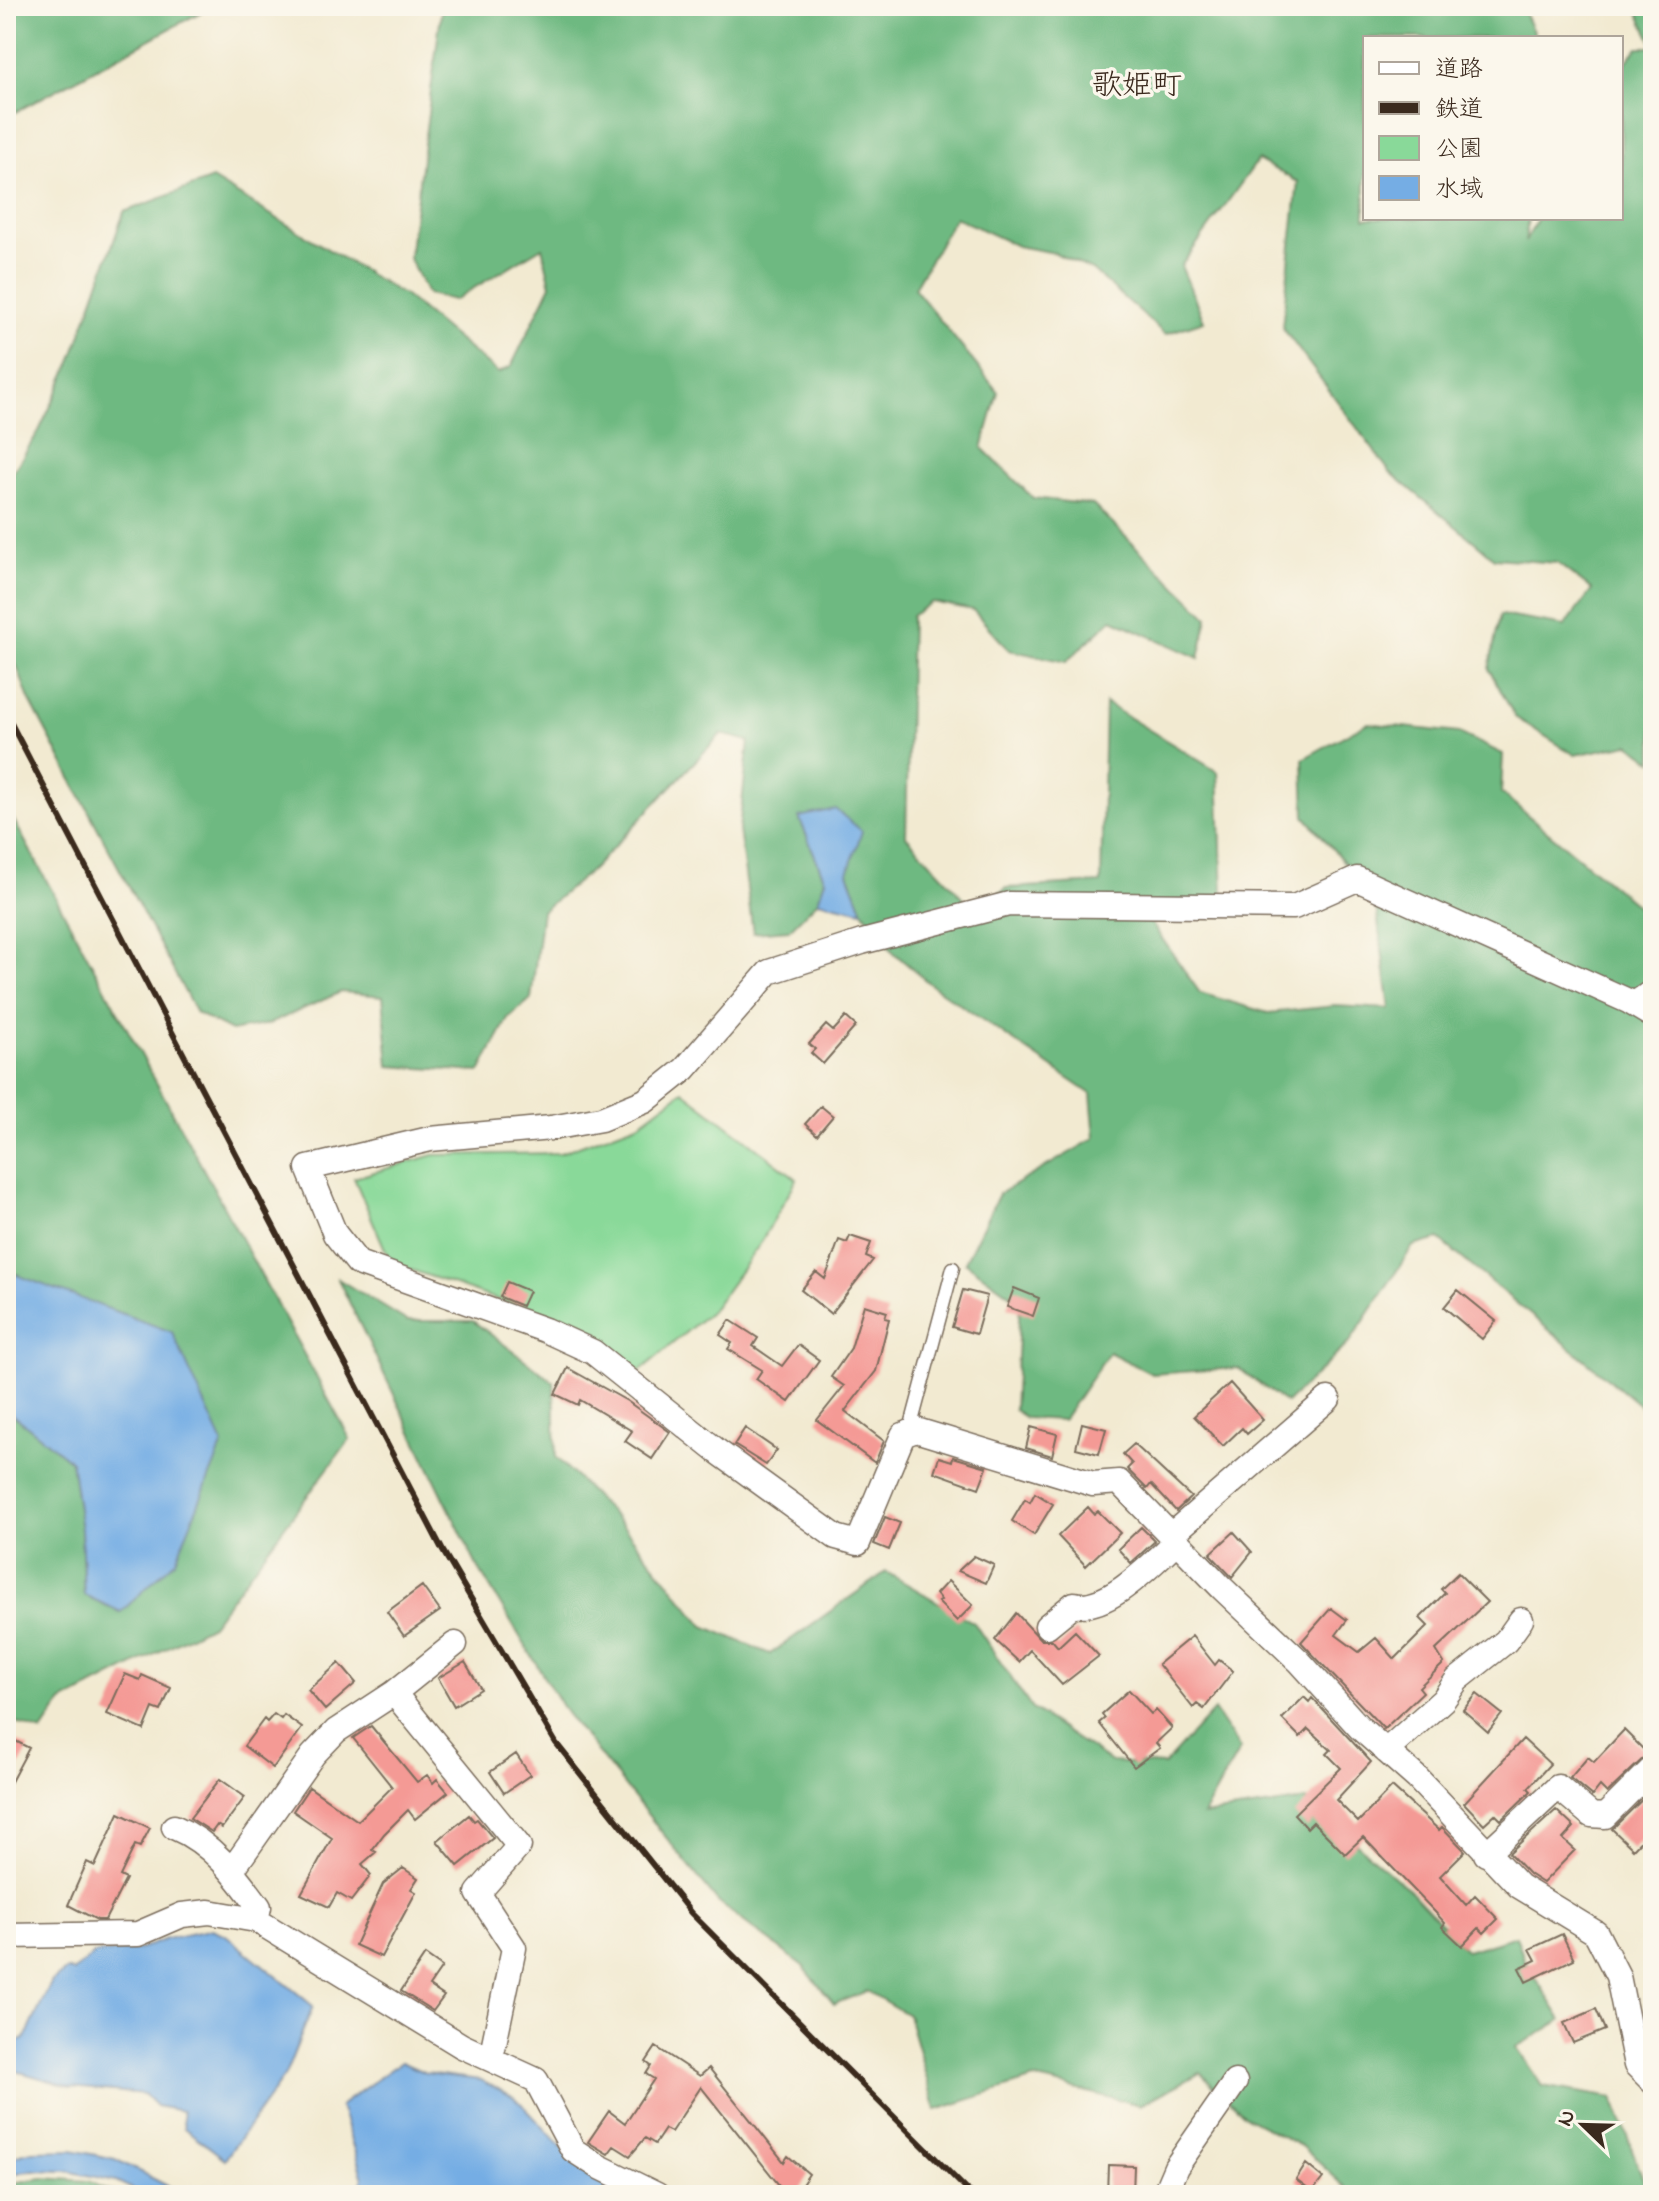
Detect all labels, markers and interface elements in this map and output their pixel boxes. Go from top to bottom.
legend [1363,36,1623,220]
text: 道路 [1435,53,1483,88]
district label: 歌姫町 [1092,65,1182,109]
text: 鉄道 [1435,93,1483,128]
text: 公園 [1435,133,1483,168]
text: 水域 [1435,173,1483,208]
north arrow [1543,2085,1623,2165]
text: N [1550,2105,1585,2131]

